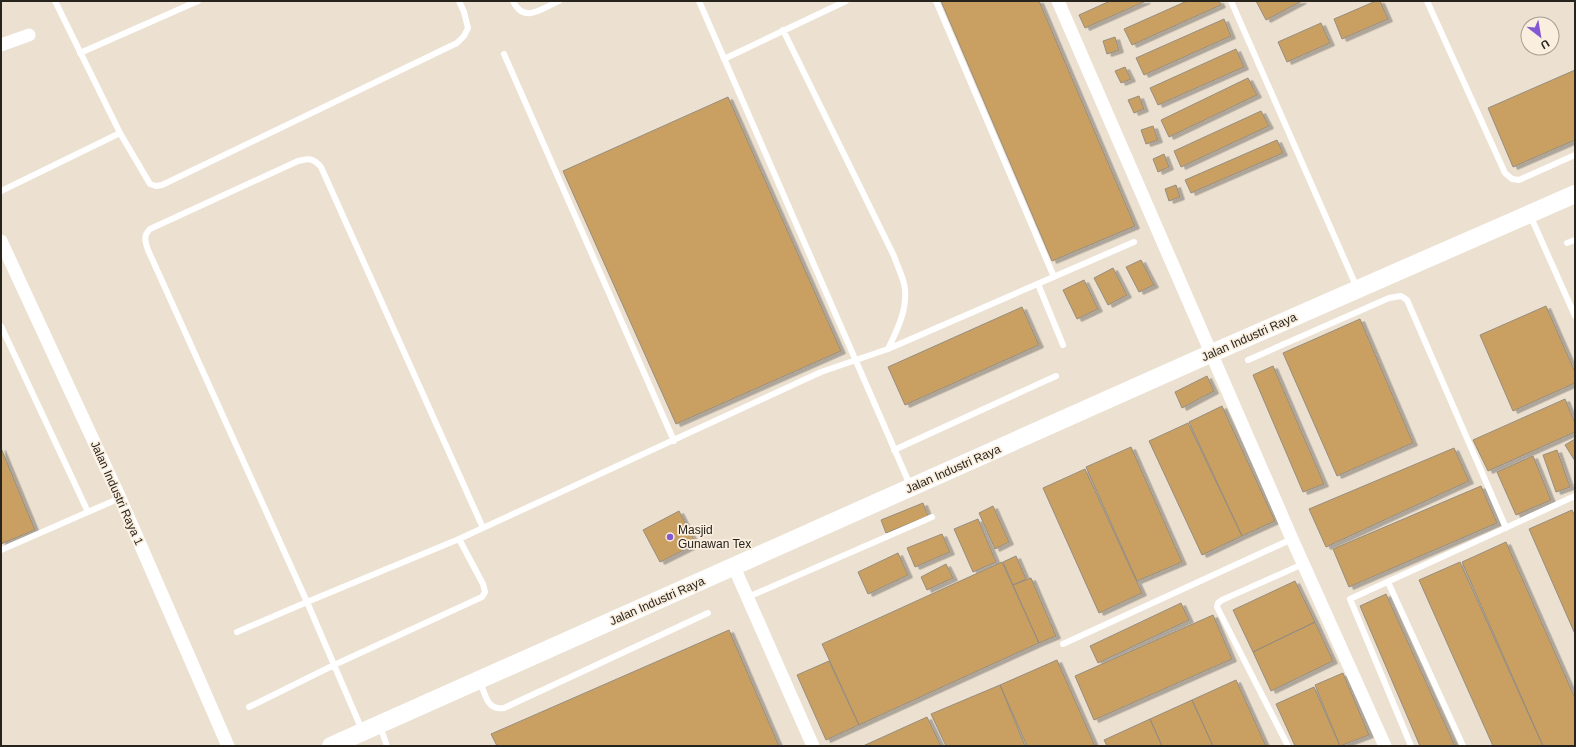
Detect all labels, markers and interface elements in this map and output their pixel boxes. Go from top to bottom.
north arrow [1520,16,1560,56]
text: U [1539,37,1552,52]
street label: Jalan Industri Raya [1199,310,1299,364]
street label: Jalan Industri Raya 1 [88,439,146,548]
street label: Jalan Industri Raya [903,442,1003,496]
place label: Masjid Gunawan Tex [678,523,751,551]
marker: Masjid Gunawan Tex [665,532,675,542]
street label: Jalan Industri Raya [607,574,707,628]

